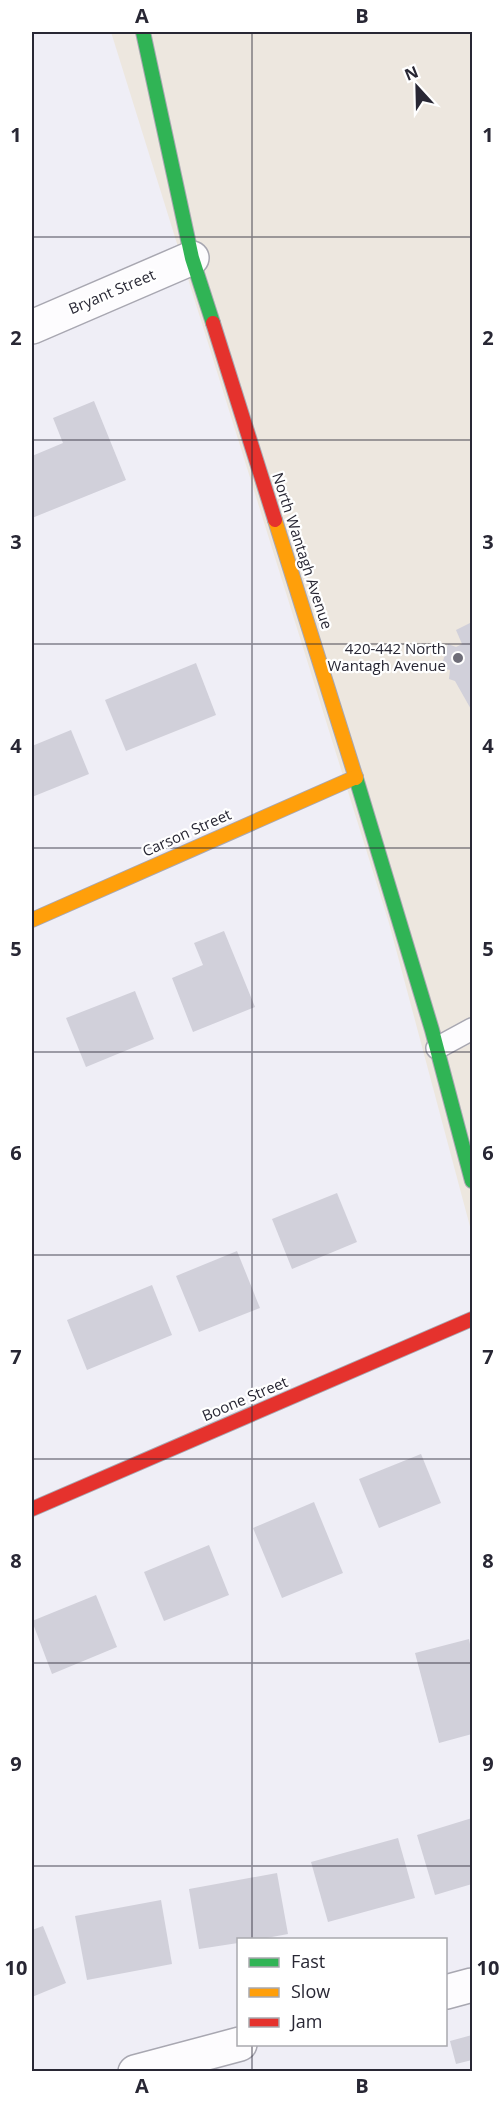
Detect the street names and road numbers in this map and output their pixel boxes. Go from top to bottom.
street label: Bryant Street [65,264,158,318]
street label: North Wantagh Avenue [268,470,338,631]
street label: Carson Street [139,804,234,861]
street label: Boone Street [199,1371,290,1425]

